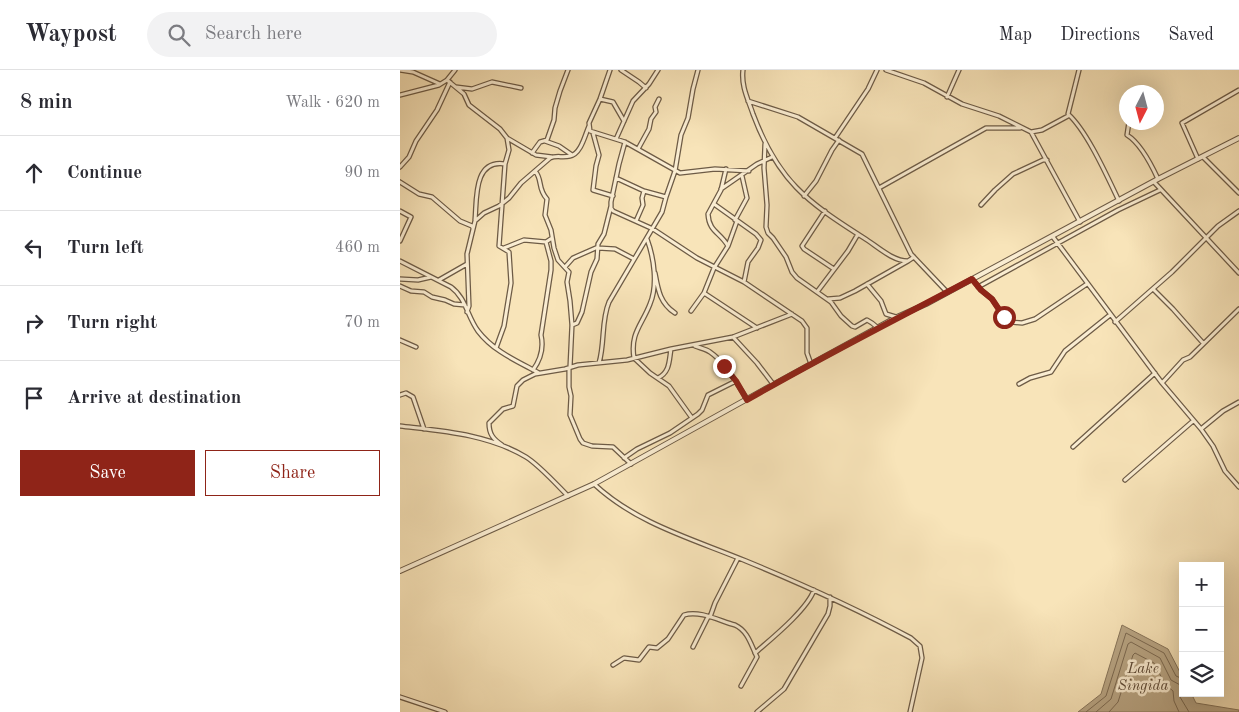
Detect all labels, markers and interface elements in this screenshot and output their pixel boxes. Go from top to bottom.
search box [147,12,497,57]
icon: search [165,21,193,49]
text: Waypost [25,23,117,47]
text: Search here [205,25,302,44]
text: Map [999,26,1032,44]
text: Directions [1060,26,1140,44]
text: Saved [1168,26,1214,44]
north arrow [1119,85,1164,130]
text: 8 min [20,92,73,113]
text: Walk · 620 m [285,95,380,111]
icon: ahead [20,159,48,187]
text: Continue [67,164,142,183]
text: 90 m [344,165,380,181]
icon: left [20,234,48,262]
text: Turn left [67,239,144,258]
text: 460 m [335,240,380,256]
route start [993,306,1016,329]
icon: right [20,309,48,337]
text: Turn right [67,314,157,333]
text: 70 m [344,315,380,331]
route end [713,355,736,378]
icon: arrive [20,384,48,412]
text: Arrive at destination [67,389,241,408]
button: Save [20,450,195,496]
button: Share [205,450,380,496]
map controls [1179,562,1224,697]
button: + [1179,562,1224,607]
button: − [1179,607,1224,652]
button: layers [1179,652,1224,697]
water label: Lake Singida [1117,662,1169,694]

